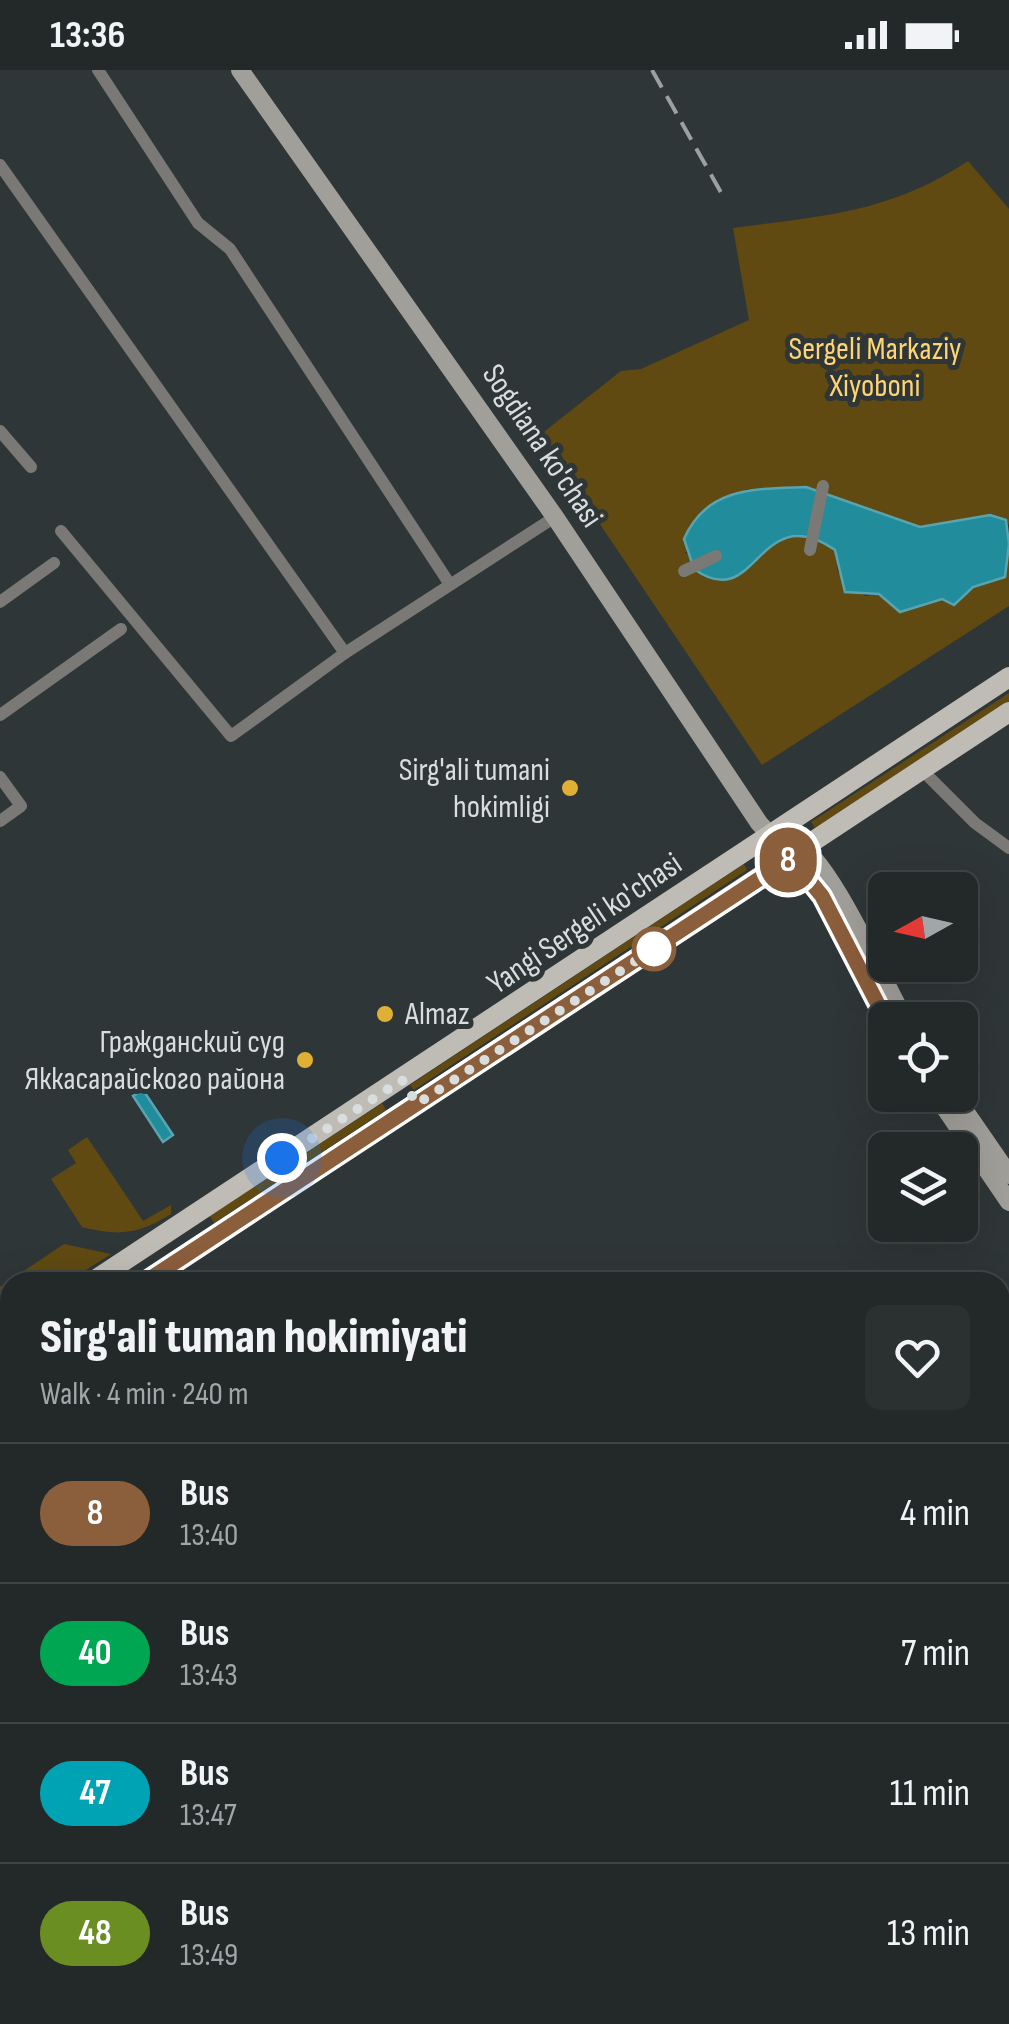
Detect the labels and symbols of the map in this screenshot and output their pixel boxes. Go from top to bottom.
park label: Sergeli Markaziy Xiyoboni [789,330,961,406]
street label: Sogdiana ko'chasi [473,357,611,535]
place label: Sirg'ali tumani hokimligi [399,751,550,827]
marker: Sirg'ali tumani hokimligi [559,777,581,799]
line badge: 8 [756,828,820,892]
street label: Yangi Sergeli ko'chasi [480,845,690,1003]
north arrow [868,872,978,982]
unlabelled marker [633,928,675,970]
place label: Almaz [404,995,469,1034]
marker: Almaz [374,1003,396,1025]
place label: Гражданский суд Яккасарайского района [24,1023,285,1099]
marker: Гражданский суд Яккасарайского района [294,1049,316,1071]
your location [257,1133,307,1183]

